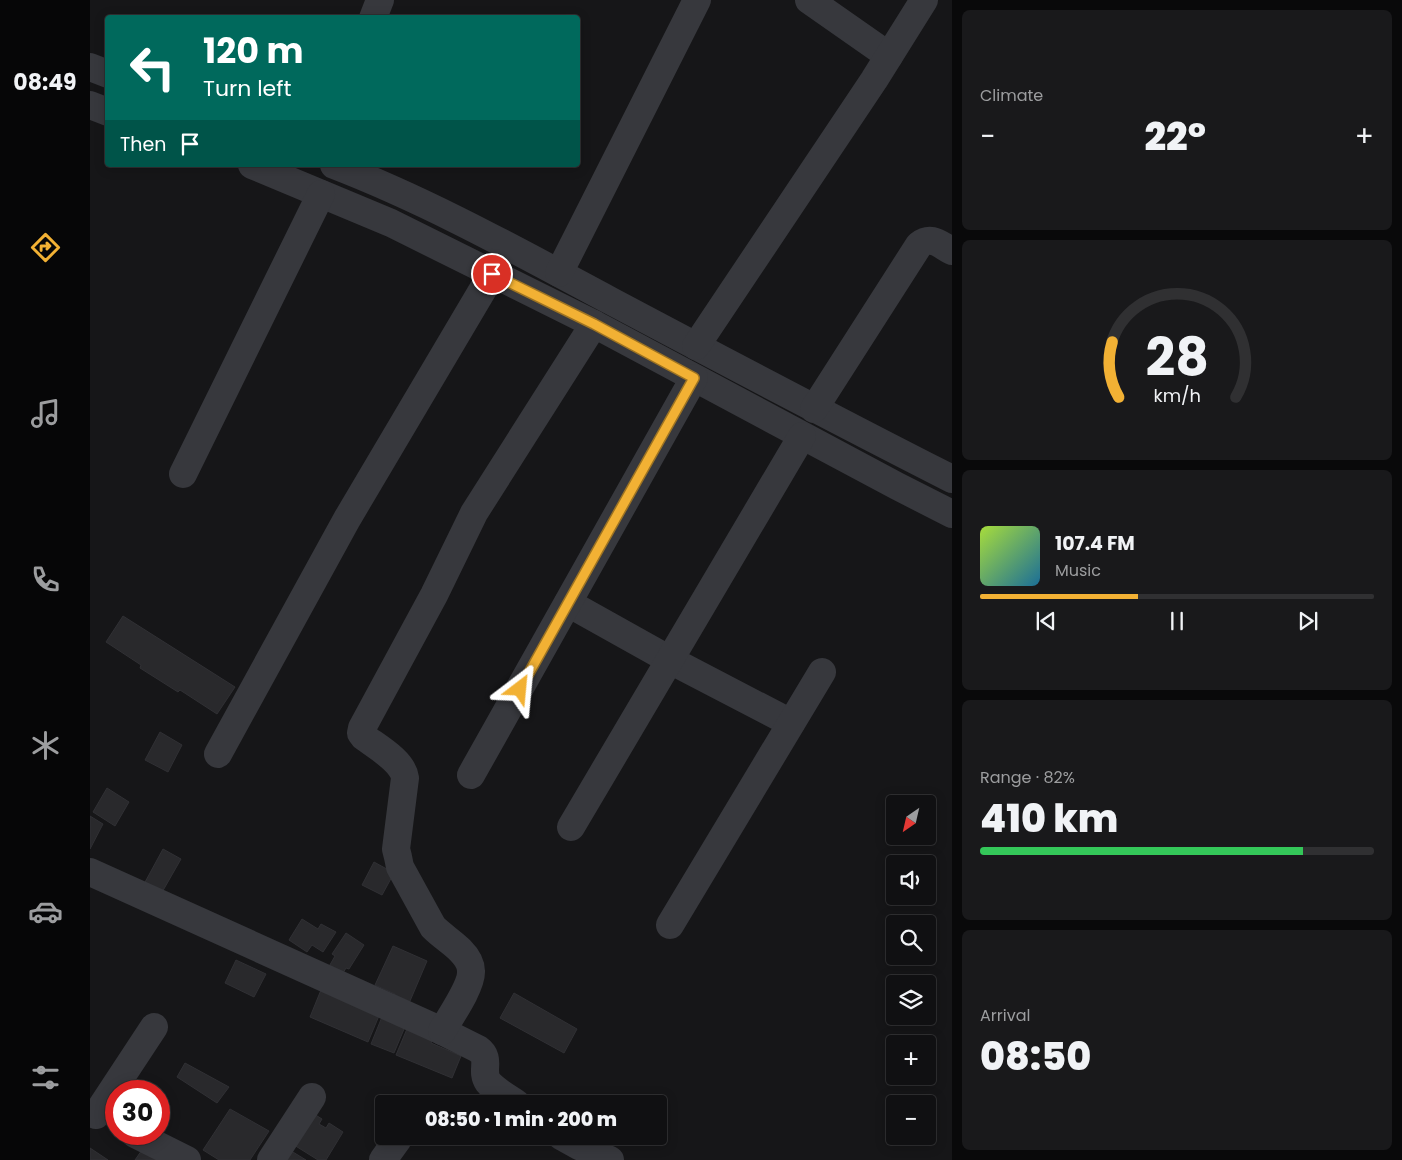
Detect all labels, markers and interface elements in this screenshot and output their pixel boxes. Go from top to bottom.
text: 120 m [203,26,303,75]
icon: left [120,35,185,100]
text: 08:49 [13,67,77,98]
text: Turn left [203,73,291,104]
text: Climate [980,84,1043,107]
text: 22° [1144,110,1206,163]
text: − [980,117,995,156]
text: + [1355,117,1374,156]
icon: arrive [176,130,204,158]
text: Then [120,131,166,158]
icon: directions [28,230,63,265]
pin [471,253,513,295]
icon: arrive [478,260,506,288]
text: 28 [1145,321,1209,394]
text: km/h [1153,383,1201,408]
icon: music [28,396,63,431]
text: 107.4 FM [1055,530,1135,557]
text: Music [1055,559,1101,582]
icon: phone [28,562,63,597]
icon: previous [1032,607,1060,635]
icon: pause [1163,607,1191,635]
icon: next [1294,607,1322,635]
position arrow [493,662,545,714]
icon: climate [28,728,63,763]
text: Range · 82% [980,766,1075,789]
text: 410 km [980,792,1118,845]
north arrow [886,795,936,845]
map controls [886,795,936,1145]
button: sound [886,855,936,905]
icon: car [28,894,63,929]
button: search [886,915,936,965]
button: layers [886,975,936,1025]
text: Arrival [980,1004,1030,1027]
text: 08:50 [980,1030,1091,1083]
button: + [886,1035,936,1085]
icon: filters [28,1060,63,1095]
speed limit sign: 30 [105,1080,170,1145]
button: − [886,1095,936,1145]
text: 08:50 · 1 min · 200 m [425,1106,617,1133]

